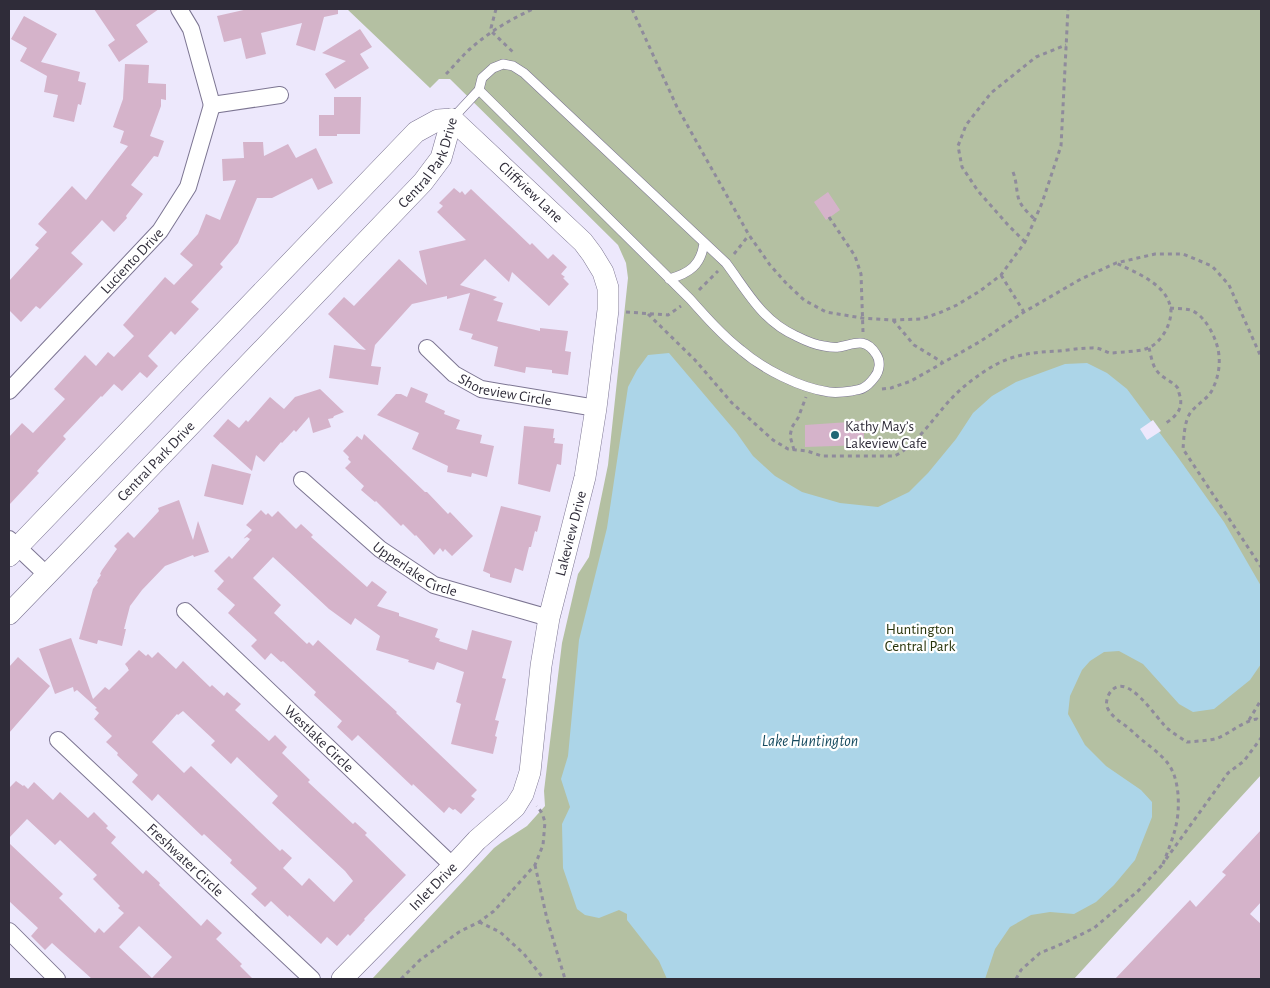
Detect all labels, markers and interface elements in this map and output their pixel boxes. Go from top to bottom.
street label: Central Park Drive [395,116,460,211]
street label: Cliffview Lane [496,159,566,226]
street label: Luciento Drive [98,226,166,297]
street label: Shoreview Circle [456,371,553,409]
street label: Central Park Drive [115,418,198,504]
place label: Kathy May’s Lakeview Cafe [845,419,927,451]
marker: Kathy May’s Lakeview Cafe [829,429,841,441]
street label: Lakeview Drive [553,489,589,578]
street label: Upperlake Circle [370,539,459,599]
park label: Huntington Central Park [885,622,955,654]
street label: Westlake Circle [281,703,356,775]
water label: Lake Huntington [762,733,858,749]
street label: Freshwater Circle [144,821,226,900]
street label: Inlet Drive [407,860,460,914]

